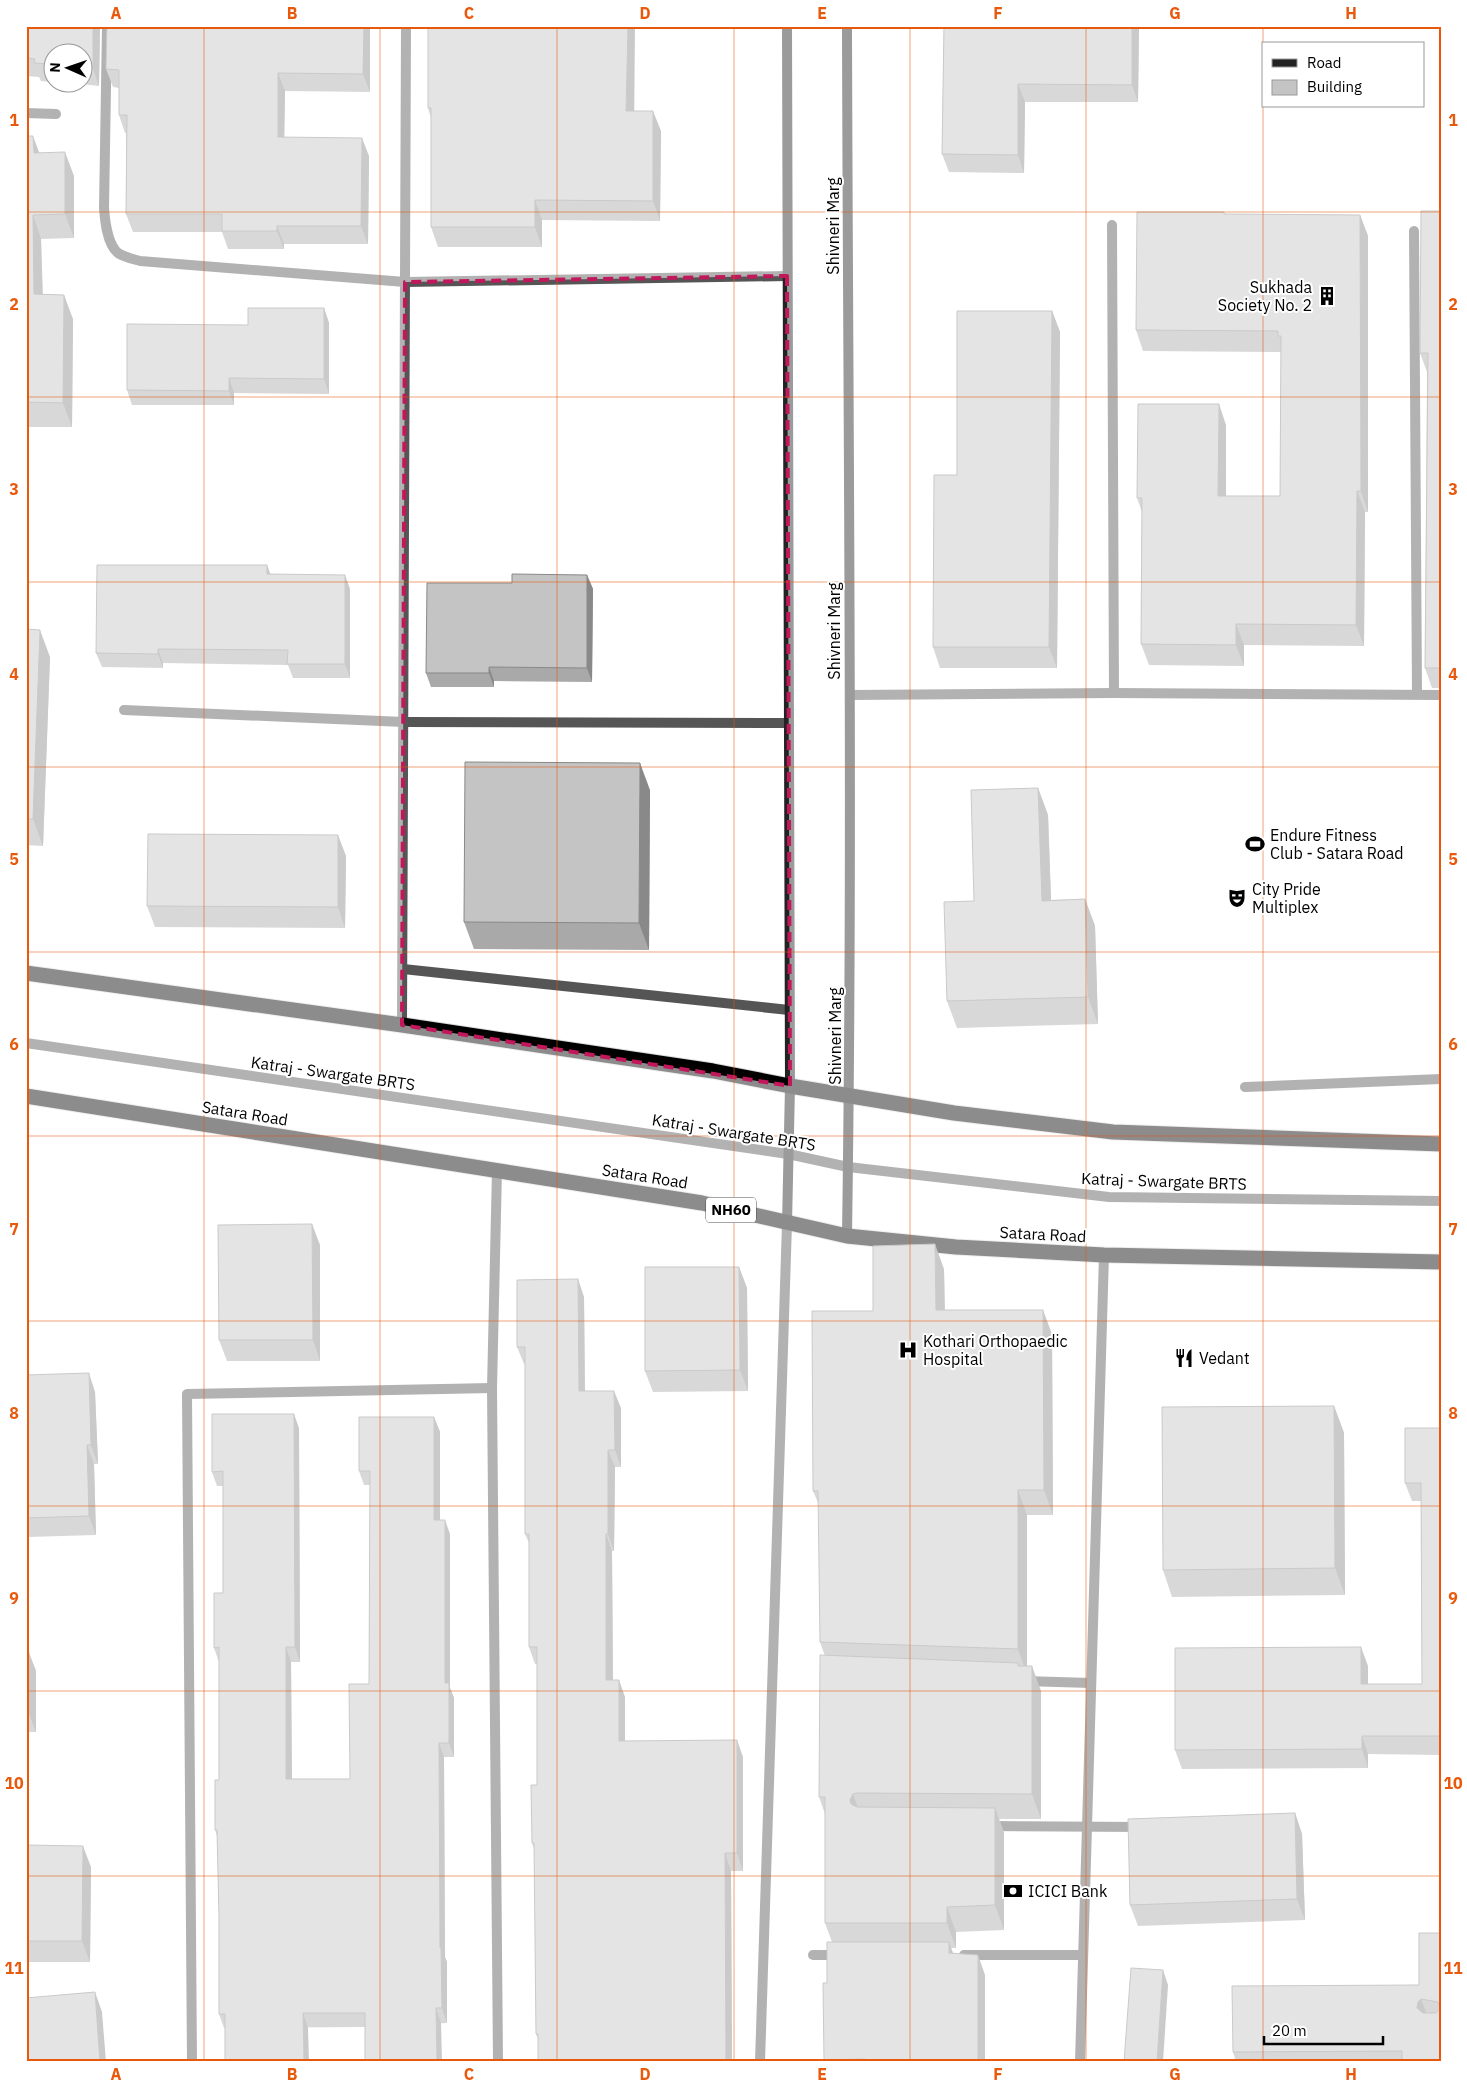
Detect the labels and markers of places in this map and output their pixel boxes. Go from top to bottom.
place label: Sukhada Society No. 2 [1218,277,1312,315]
building icon: Sukhada Society No. 2 [1316,285,1338,307]
place label: Endure Fitness Club - Satara Road [1270,825,1404,863]
sports icon: Endure Fitness Club - Satara Road [1244,833,1266,855]
place label: City Pride Multiplex [1252,879,1321,917]
theatre icon: City Pride Multiplex [1226,887,1248,909]
place label: Kothari Orthopaedic Hospital [923,1331,1067,1369]
hospital icon: Kothari Orthopaedic Hospital [897,1339,919,1361]
restaurant icon: Vedant [1173,1347,1195,1369]
place label: Vedant [1199,1348,1250,1368]
bank icon: ICICI Bank [1002,1880,1024,1902]
place label: ICICI Bank [1028,1881,1108,1901]

